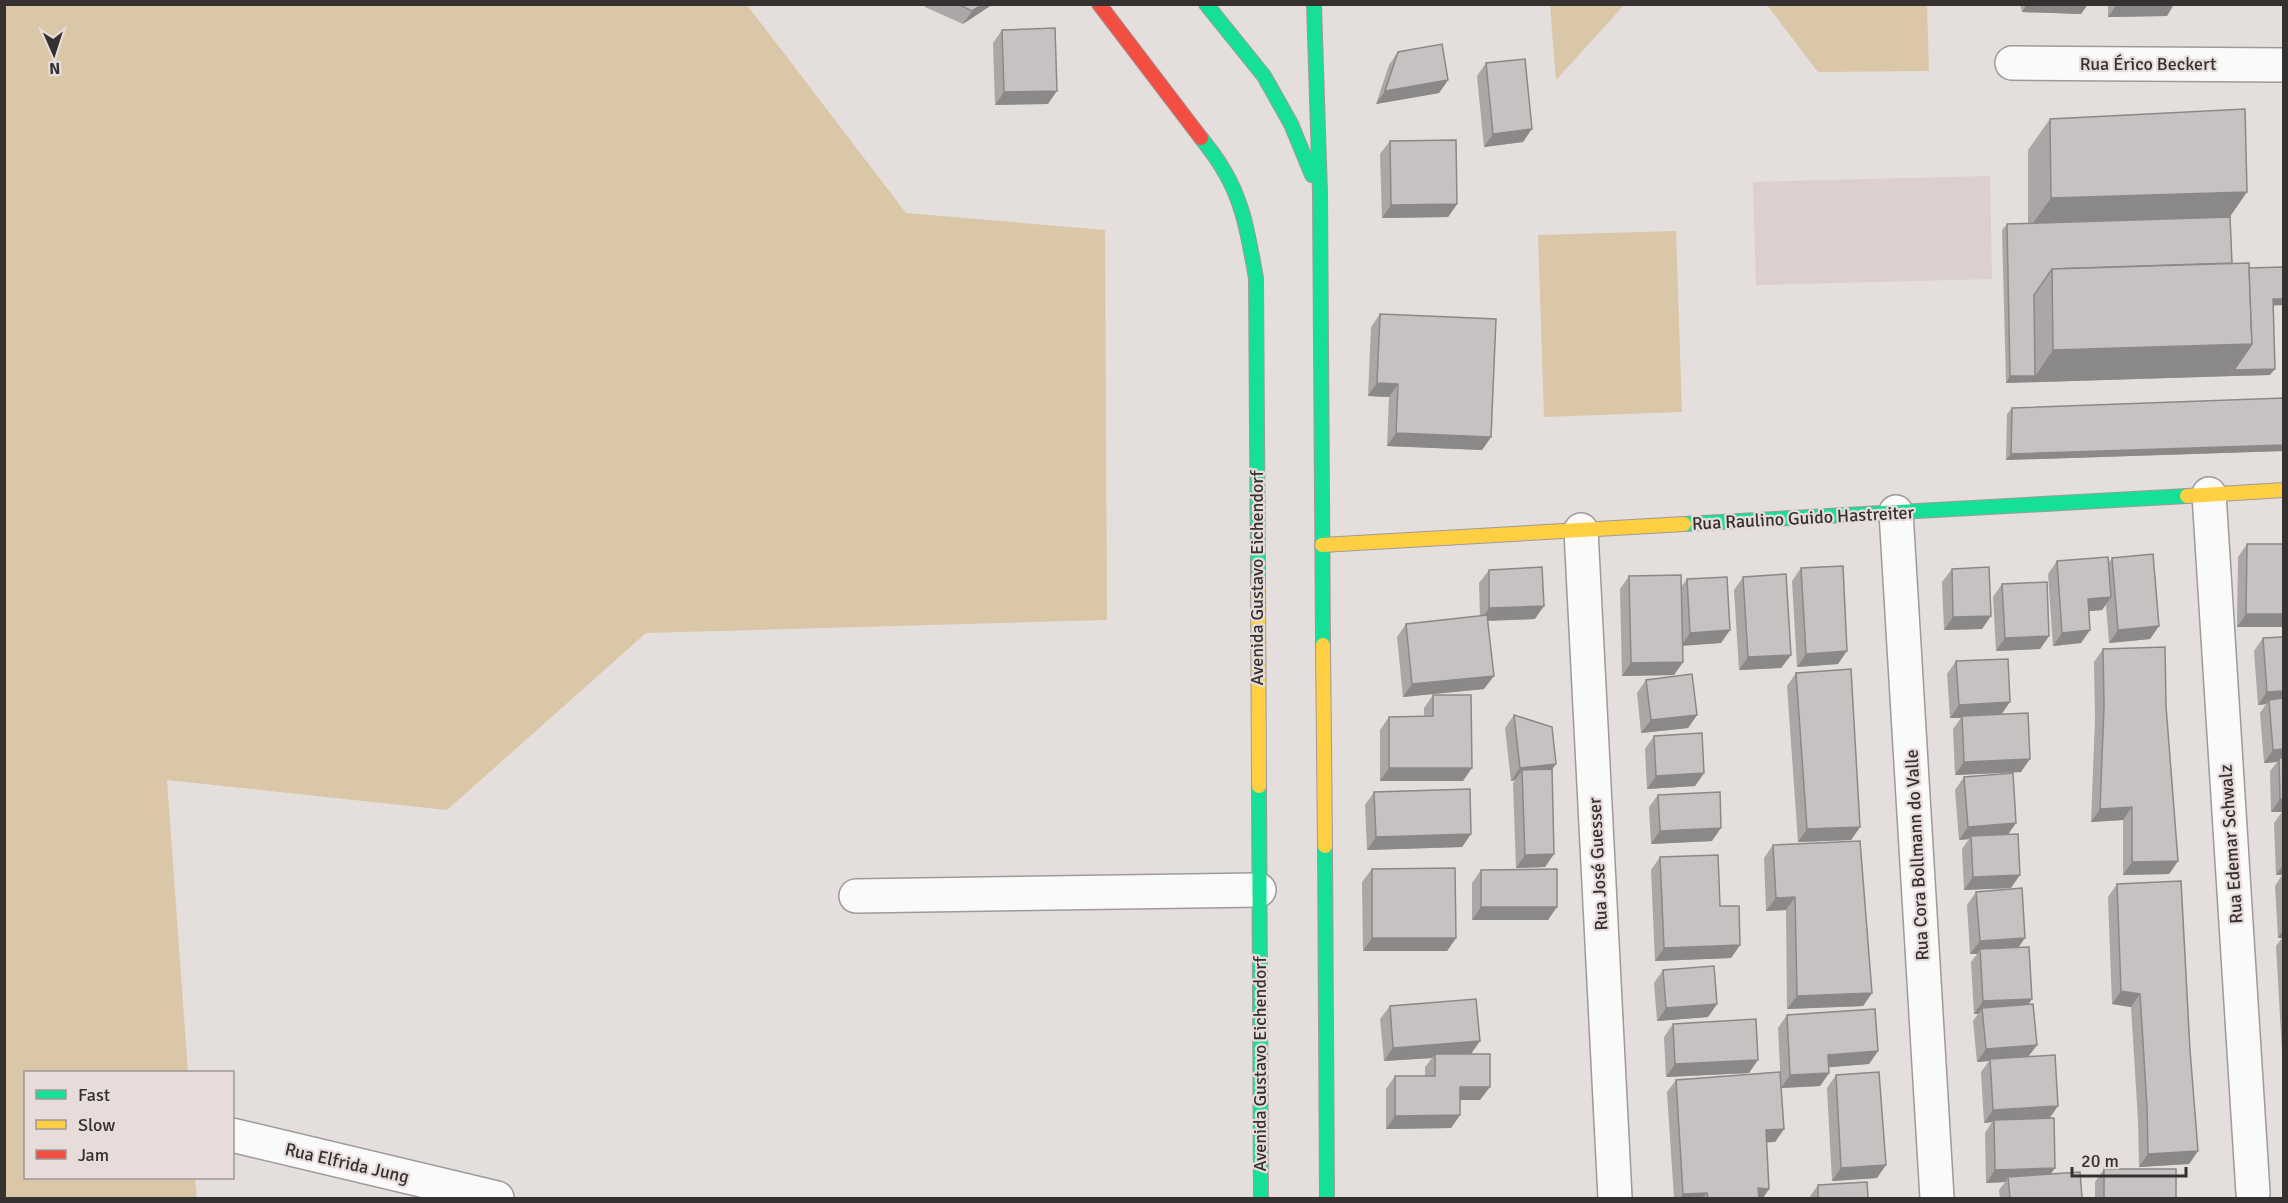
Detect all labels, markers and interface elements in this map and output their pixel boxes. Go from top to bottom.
north arrow [24,24,84,84]
street label: Rua Érico Beckert [2080,53,2216,75]
text: N [49,58,61,78]
street label: Avenida Gustavo Eichendorf [1246,470,1268,685]
street label: Rua Raulino Guido Hastreiter [1691,501,1915,535]
street label: Rua Cora Bollmann do Valle [1900,749,1934,961]
street label: Rua Edemar Schwalz [2214,764,2248,924]
street label: Rua José Guesser [1584,796,1612,931]
street label: Avenida Gustavo Eichendorf [1249,956,1271,1171]
legend [24,1071,234,1179]
text: Fast [78,1084,110,1106]
text: Slow [78,1114,115,1136]
street label: Rua Elfrida Jung [283,1138,411,1188]
scale bar [2072,1140,2186,1178]
text: Jam [78,1144,109,1166]
text: 20 m [2081,1150,2119,1172]

